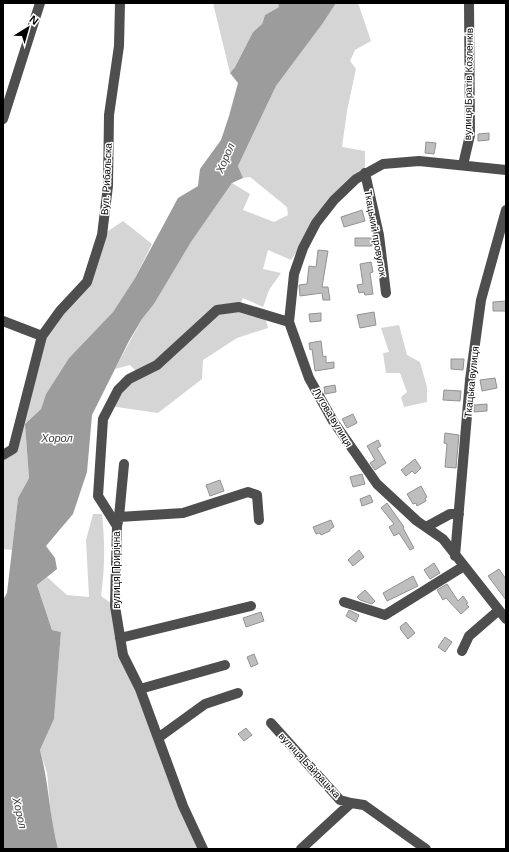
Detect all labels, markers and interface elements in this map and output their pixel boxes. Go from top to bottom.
north arrow [8,8,48,48]
text: N [27,13,41,27]
street label: вулиця Братів Козленків [462,28,475,140]
water label: Хорол [213,141,237,176]
street label: Вул. Рибальска [99,142,114,215]
street label: Ткацький провулок [363,189,389,278]
street label: Ткацька вулиця [462,346,481,418]
street label: Лугова вулиця [311,386,354,449]
water label: Хорол [40,432,73,444]
street label: вулиця Прирічна [111,531,122,609]
street label: вулиця Байрацька [277,730,343,801]
water label: Хорол [10,795,29,830]

